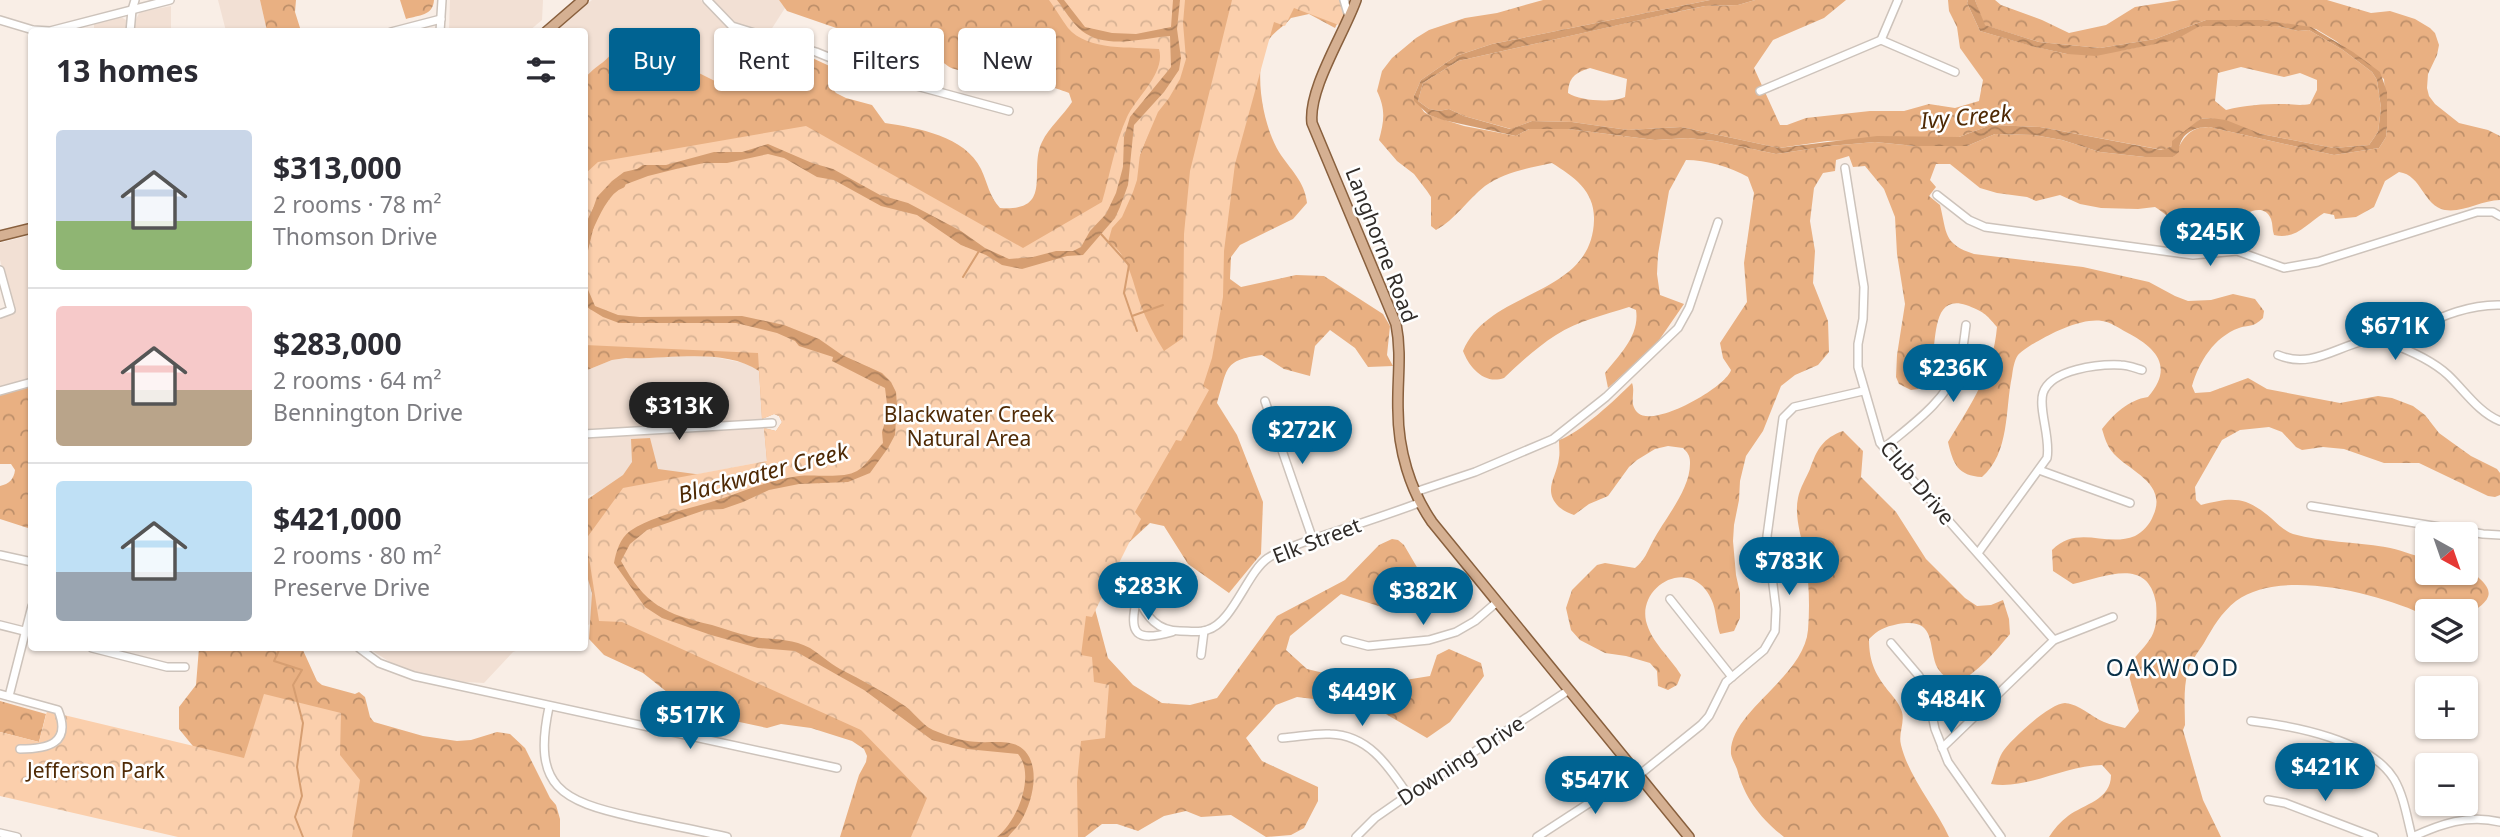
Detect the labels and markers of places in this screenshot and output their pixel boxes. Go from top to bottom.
pin: $245K [2161,208,2259,268]
pin: $671K [2346,302,2444,362]
pin: $236K [1904,344,2002,404]
pin: $313K [630,382,728,442]
pin: $272K [1253,406,1351,466]
pin: $783K [1740,538,1838,597]
pin: $283K [1099,562,1197,622]
pin: $382K [1374,568,1472,627]
pin: $449K [1313,668,1411,728]
pin: $484K [1902,676,2000,735]
pin: $517K [641,692,739,751]
pin: $421K [2276,744,2374,803]
pin: $547K [1546,756,1644,816]

